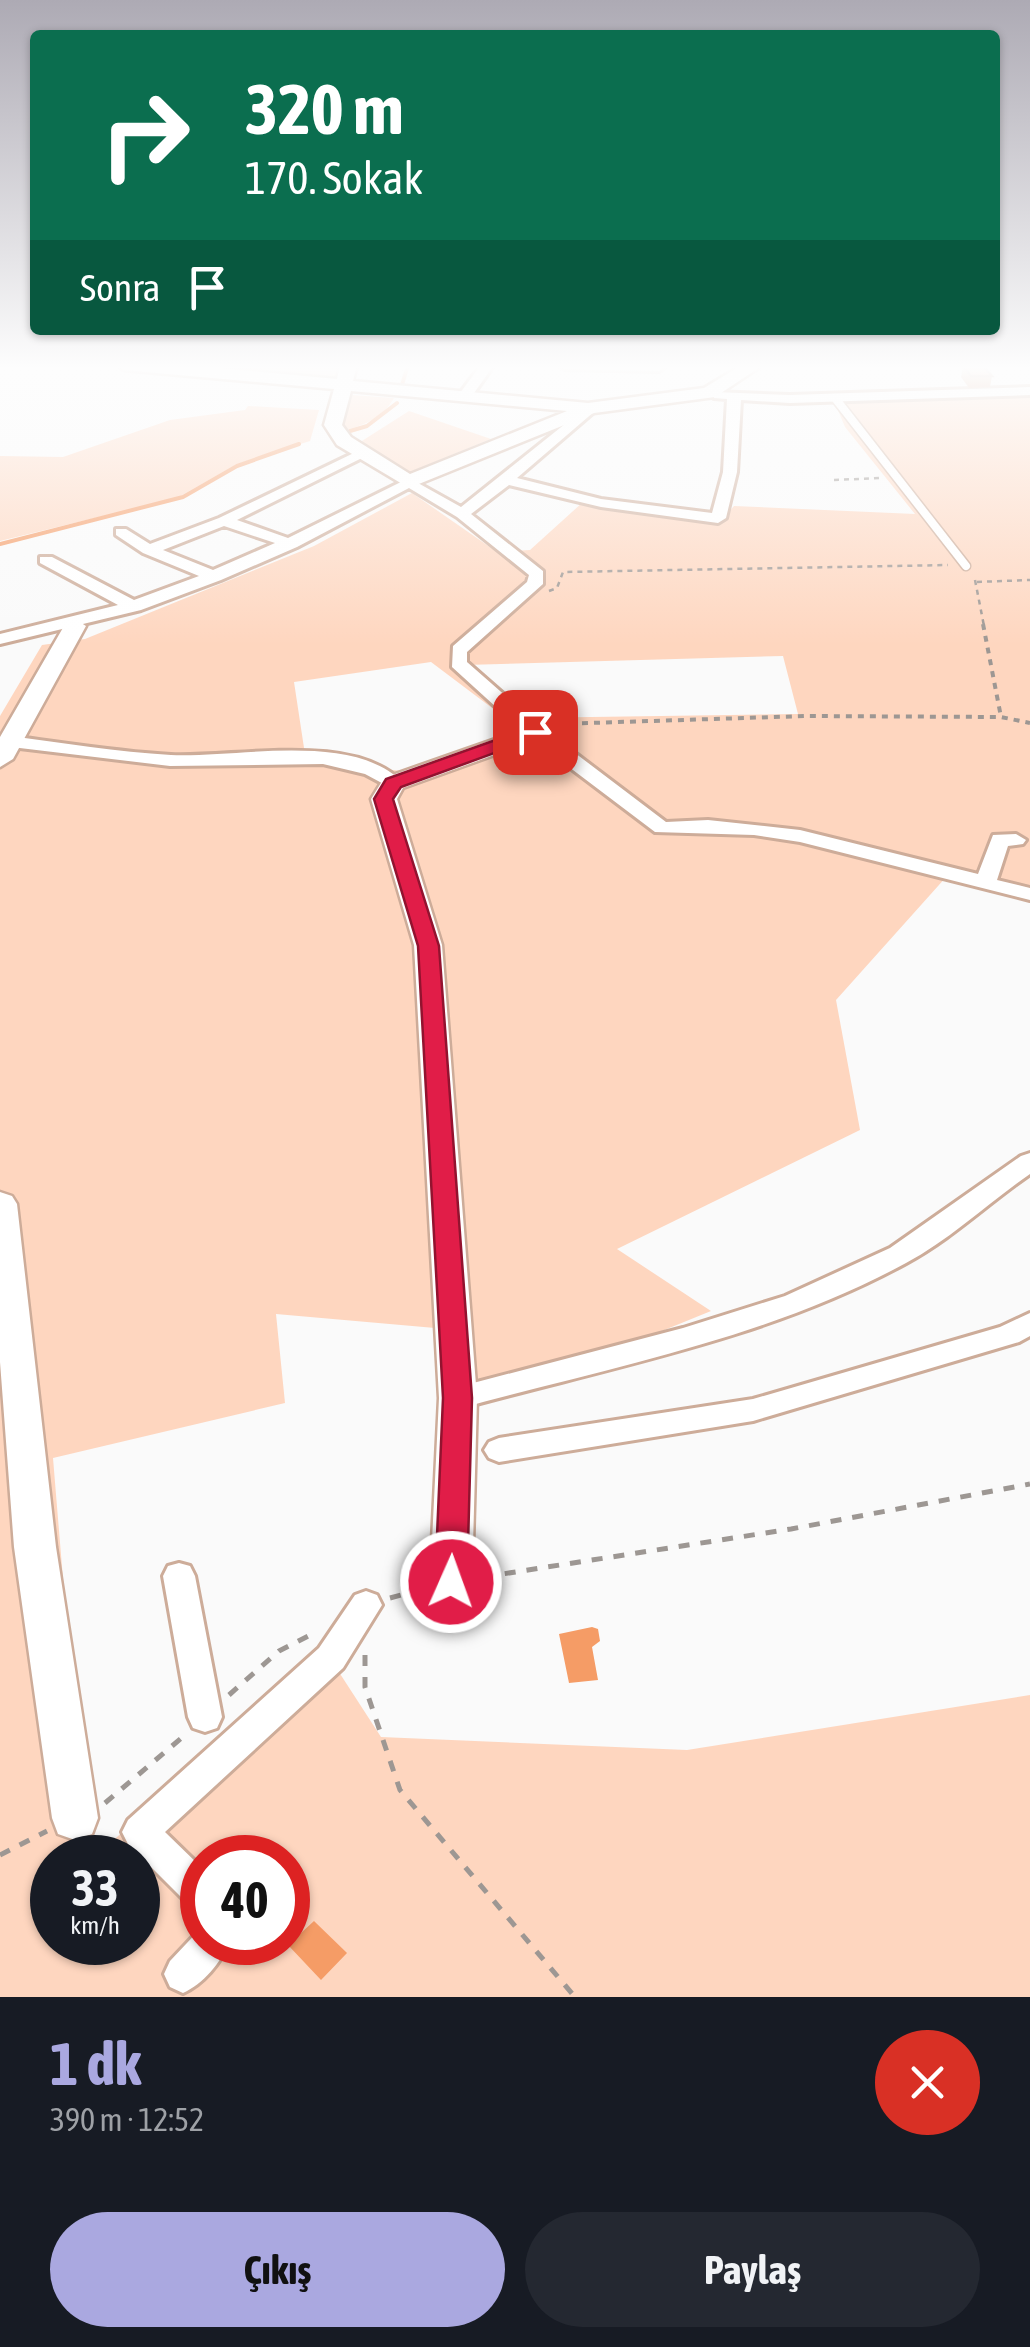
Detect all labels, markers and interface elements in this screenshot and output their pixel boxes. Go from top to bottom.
text: 320 m [245,69,404,149]
icon: right [80,70,210,200]
text: 170. Sokak [245,152,423,204]
icon: arrive [180,260,235,315]
text: Sonra [80,266,160,309]
pin [493,690,578,775]
icon: arrive [508,705,563,760]
position arrow [399,1530,503,1634]
speed limit sign: 40 [180,1835,310,1965]
text: 33 [71,1859,118,1917]
text: km/h [70,1911,120,1939]
text: 1 dk [50,2029,141,2098]
button: close [875,2030,980,2135]
text: 390 m · 12:52 [50,2101,204,2138]
button: Çıkış [50,2212,505,2327]
button: Paylaş [525,2212,980,2327]

